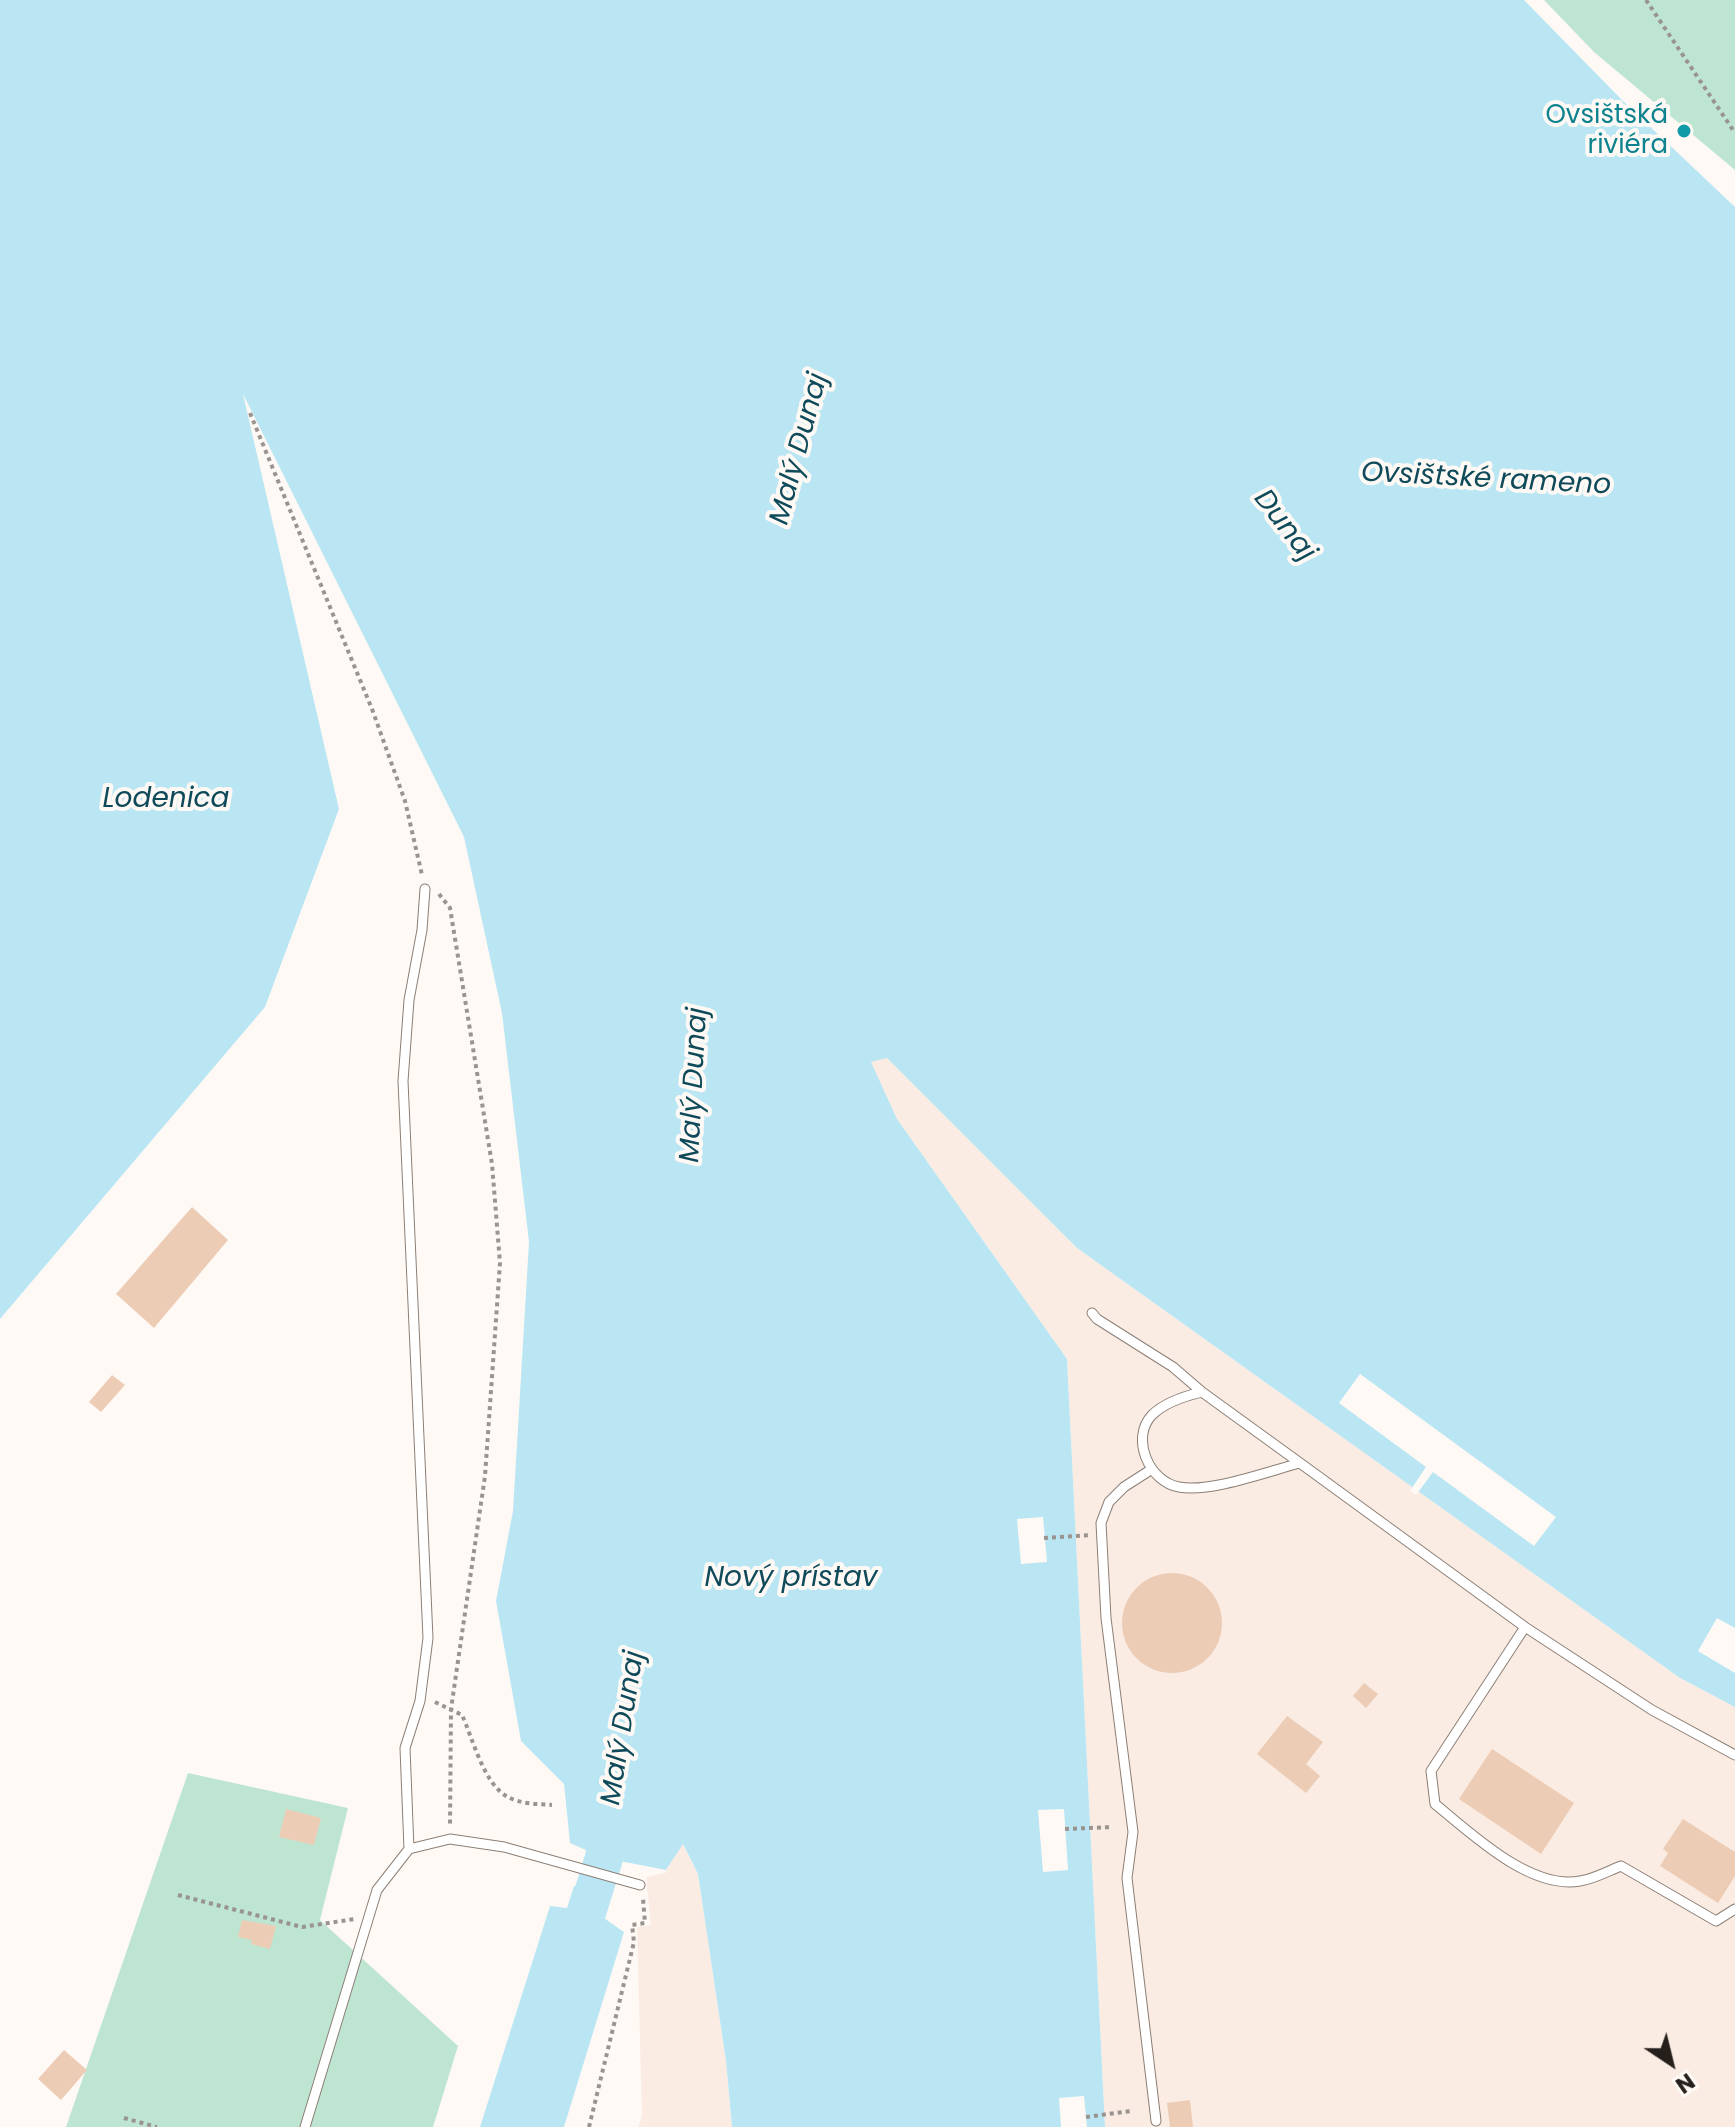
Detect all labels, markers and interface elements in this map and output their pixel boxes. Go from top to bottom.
place label: Ovsištská riviéra [1545,100,1668,162]
marker: Ovsištská riviéra [1675,122,1693,140]
water label: Malý Dunaj [764,370,836,528]
water label: Ovsištské rameno [1360,457,1612,503]
water label: Dunaj [1246,484,1322,568]
water label: Lodenica [102,783,230,817]
water label: Malý Dunaj [674,1006,716,1164]
water label: Nový prístav [704,1562,878,1596]
water label: Malý Dunaj [595,1649,653,1807]
north arrow [1631,2023,1711,2103]
text: N [1669,2066,1701,2101]

